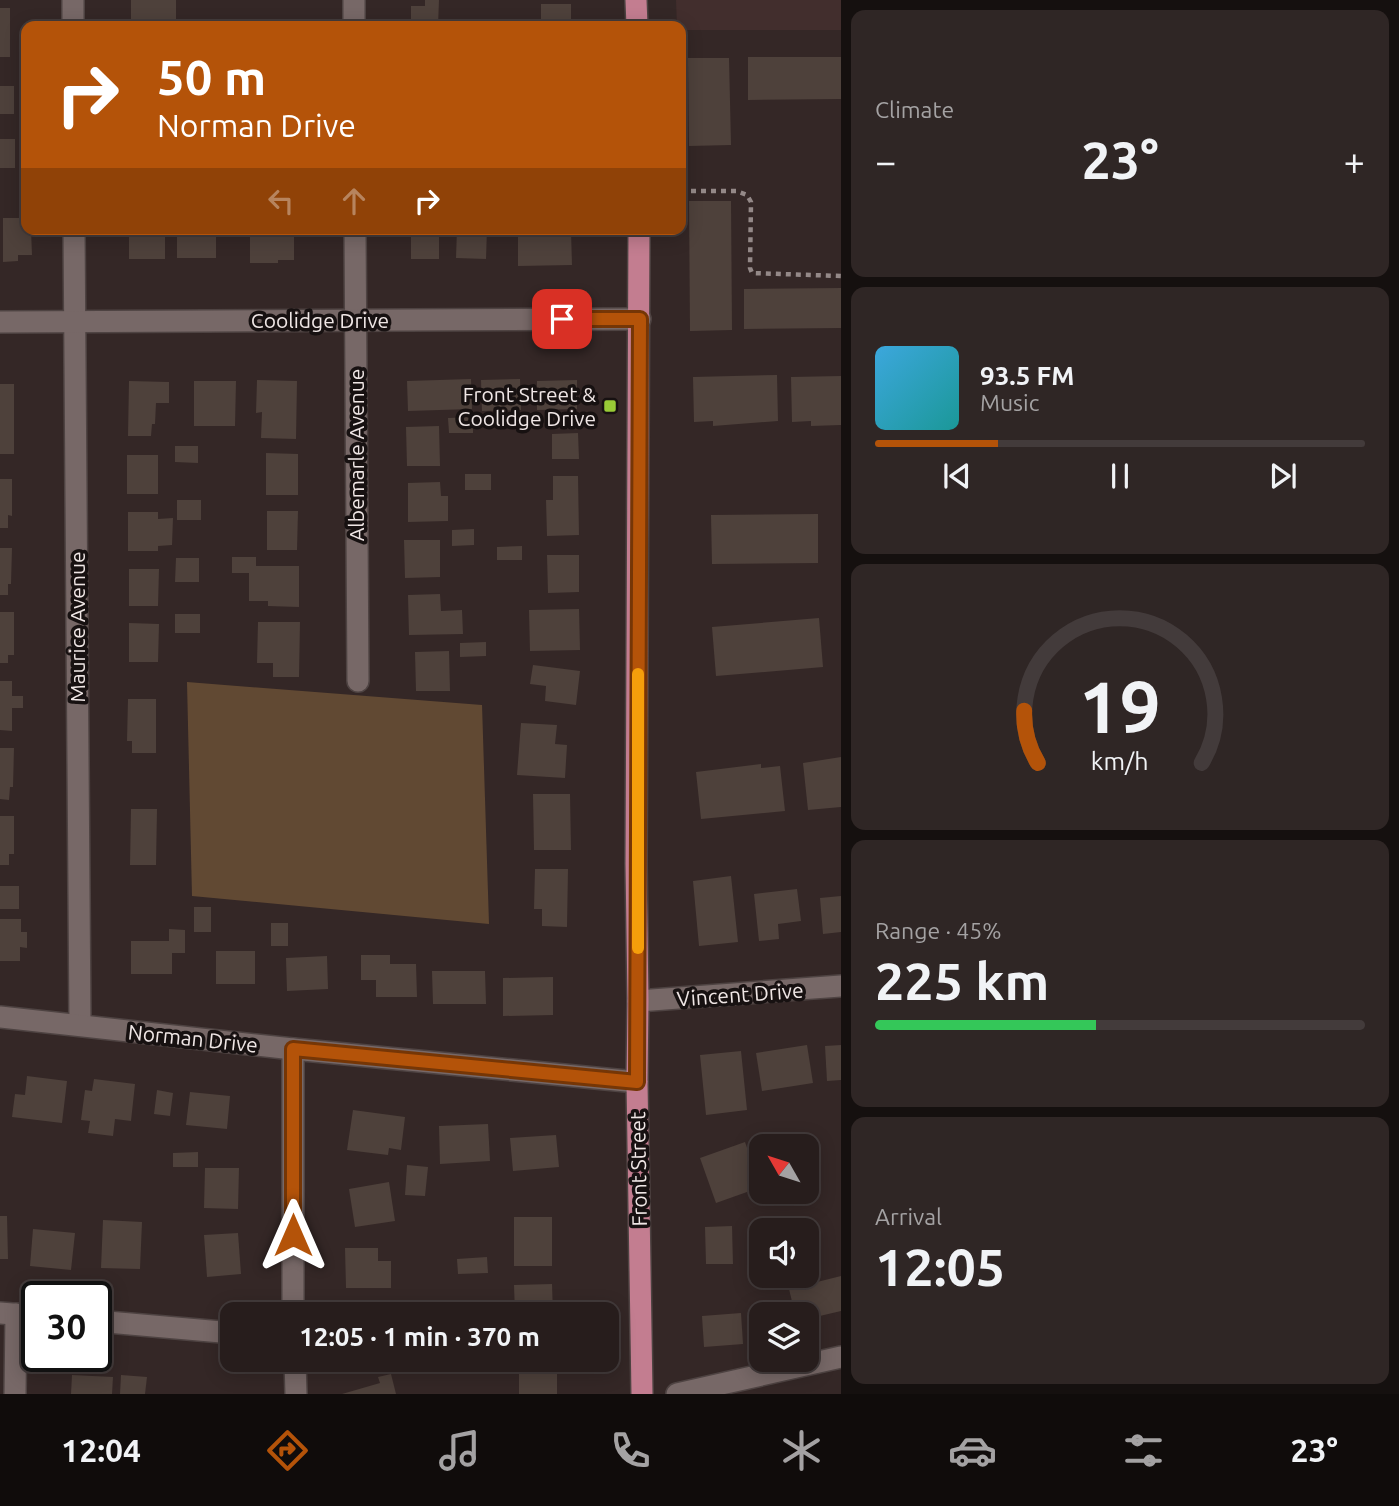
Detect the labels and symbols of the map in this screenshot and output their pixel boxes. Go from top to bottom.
pin [532,289,592,349]
street label: Coolidge Drive [251,308,389,332]
street label: Albemarle Avenue [344,369,368,541]
place label: Front Street & Coolidge Drive [458,382,596,430]
marker: Front Street & Coolidge Drive [602,398,618,414]
street label: Maurice Avenue [65,552,89,702]
street label: Vincent Drive [676,978,804,1010]
street label: Norman Drive [127,1019,259,1057]
street label: Front Street [625,1111,651,1227]
north arrow [749,1134,819,1204]
position arrow [256,1198,330,1272]
speed limit sign: 30 [21,1281,112,1372]

